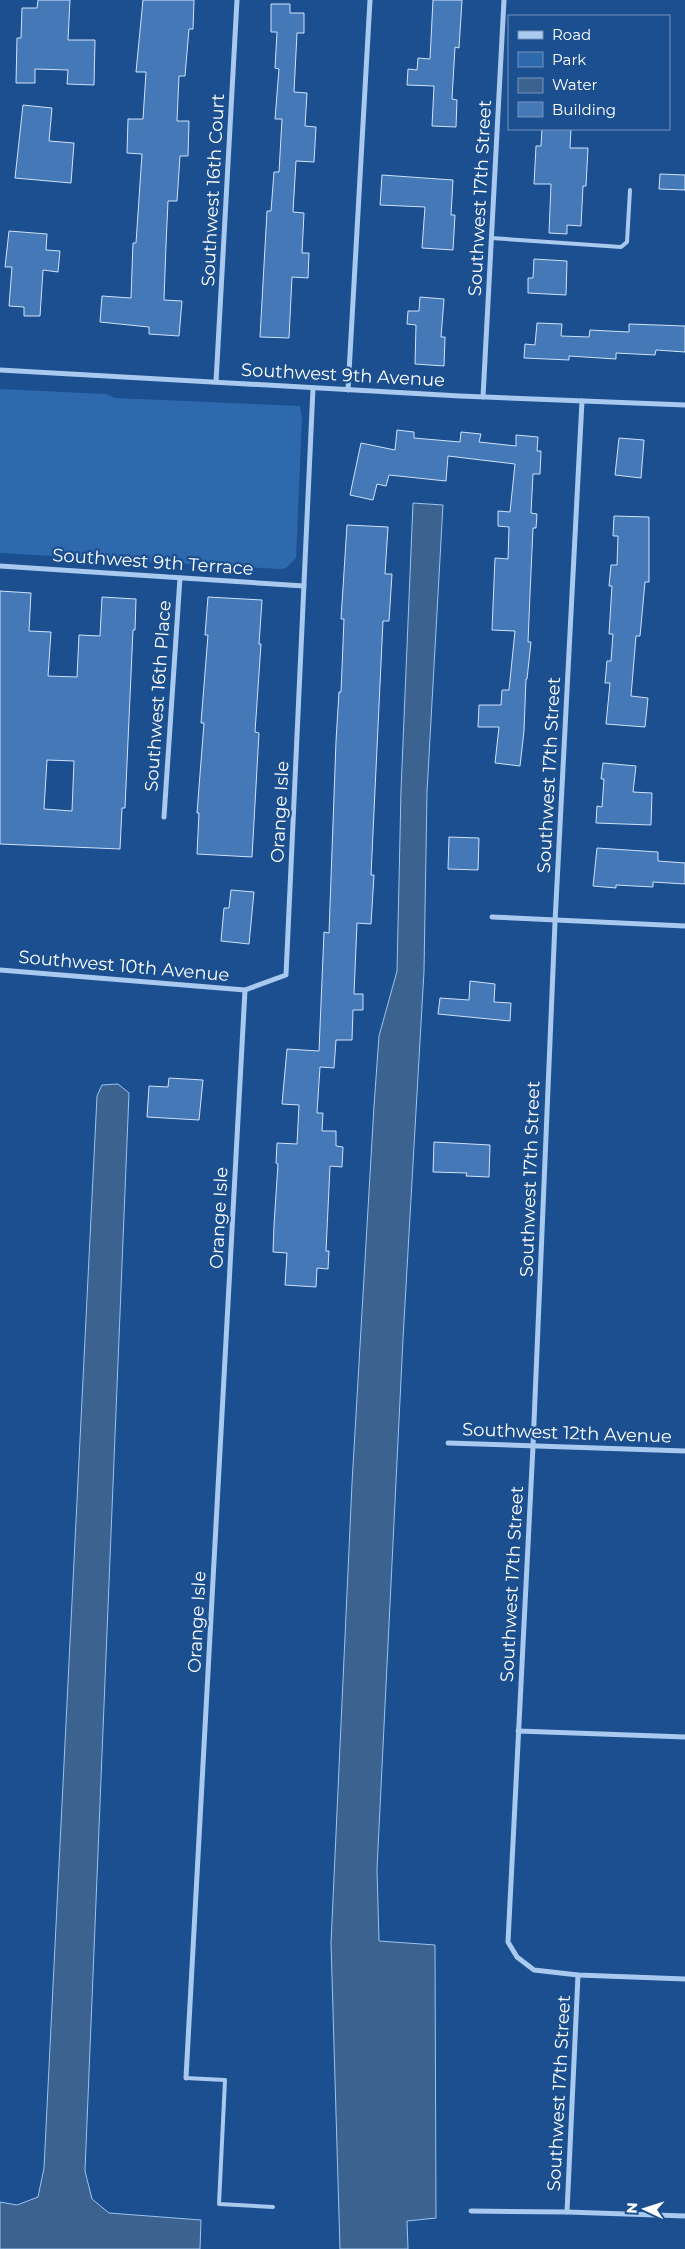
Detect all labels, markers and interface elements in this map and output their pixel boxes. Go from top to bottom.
legend [508,15,670,130]
text: Road [552,25,591,44]
text: Park [552,50,586,69]
text: Water [552,75,598,94]
street label: Southwest 16th Court [197,93,229,287]
street label: Southwest 17th Street [464,99,496,297]
text: Building [552,100,616,119]
street label: Southwest 9th Avenue [240,359,446,391]
street label: Southwest 9th Terrace [52,544,254,580]
street label: Southwest 16th Place [140,599,176,792]
street label: Southwest 17th Street [533,676,565,874]
street label: Orange Isle [266,760,294,864]
street label: Southwest 10th Avenue [18,946,231,986]
street label: Southwest 17th Street [516,1080,544,1278]
street label: Orange Isle [205,1166,233,1270]
street label: Southwest 12th Avenue [462,1418,672,1448]
street label: Southwest 17th Street [496,1485,528,1683]
street label: Orange Isle [183,1570,211,1674]
street label: Southwest 17th Street [543,1994,575,2192]
north arrow [620,2184,670,2234]
text: N [623,2202,641,2214]

